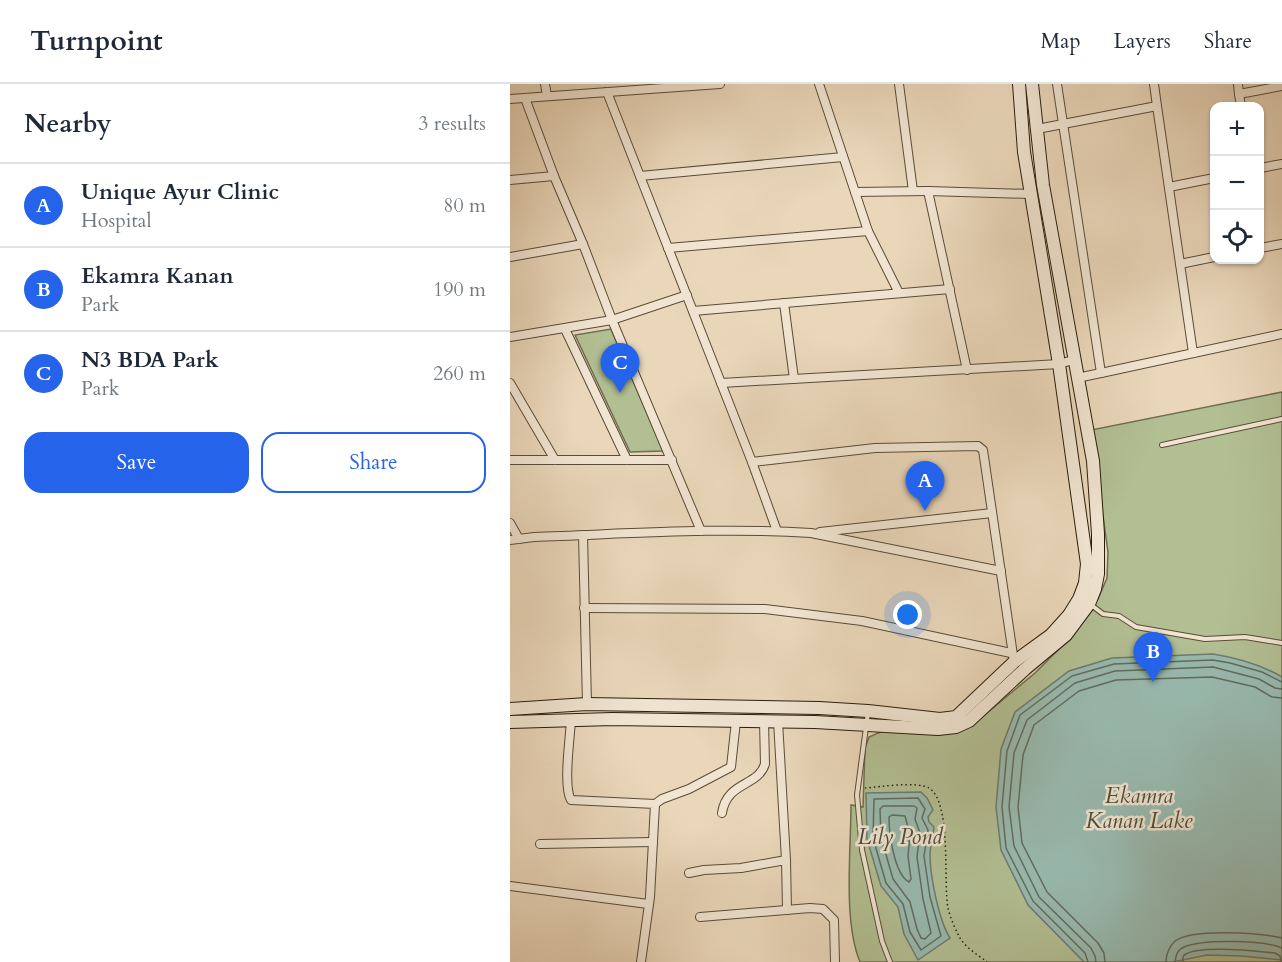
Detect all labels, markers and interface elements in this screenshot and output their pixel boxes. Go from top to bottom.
text: Turnpoint [30,22,163,60]
text: Map [1041,27,1081,56]
text: Layers [1114,27,1171,56]
text: Share [1204,27,1252,56]
map controls [1210,102,1264,264]
button: + [1210,102,1264,156]
text: Nearby [24,106,112,141]
text: 3 results [418,110,486,137]
button: − [1210,156,1264,210]
text: Unique Ayur Clinic [81,177,279,207]
text: A [36,192,51,219]
text: 80 m [443,192,486,219]
text: Hospital [81,207,152,234]
button: locate [1210,210,1264,264]
text: Ekamra Kanan [81,261,234,291]
text: B [36,276,51,303]
text: 190 m [433,276,486,303]
text: Park [81,291,119,318]
pin: C [600,344,640,393]
text: N3 BDA Park [81,345,219,375]
text: C [36,360,51,387]
text: 260 m [433,360,486,387]
text: Park [81,375,119,402]
button: Save [24,432,249,493]
button: Share [261,432,486,493]
pin: A [906,462,944,511]
your location [893,600,922,629]
pin: B [1134,632,1172,682]
water label: Ekamra Kanan Lake [1085,781,1193,836]
water label: Lily Pond [858,822,944,852]

